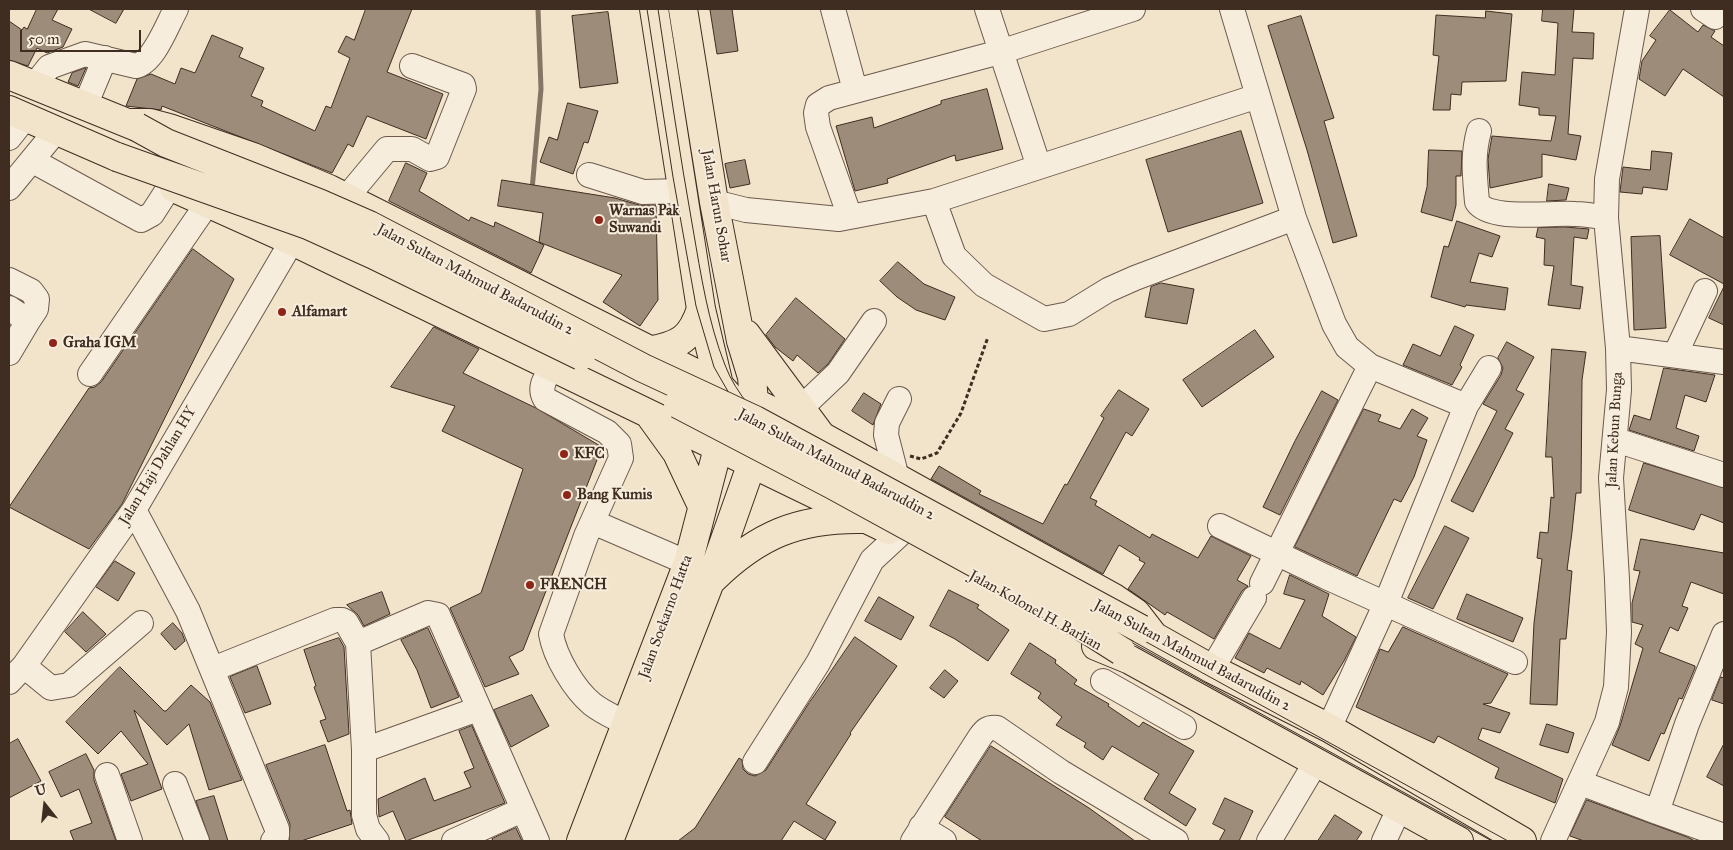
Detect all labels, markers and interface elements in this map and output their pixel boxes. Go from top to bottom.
scale bar [22,20,144,52]
text: 50 m [28,30,60,48]
street label: Jalan Harun Sohar [697,148,735,264]
place label: Warnas Pak Suwandi [609,202,679,237]
marker: Warnas Pak Suwandi [593,214,605,226]
street label: Jalan Sultan Mahmud Badaruddin 2 [373,220,577,340]
place label: Alfamart [292,303,347,321]
marker: Alfamart [276,306,288,318]
place label: Graha IGM [63,334,136,352]
marker: Graha IGM [47,337,59,349]
street label: Jalan Kebun Bunga [1603,371,1627,489]
street label: Jalan Haji Dahlan HY [116,404,200,528]
street label: Jalan Sultan Mahmud Badaruddin 2 [734,405,938,525]
place label: KFC [574,445,605,463]
marker: KFC [558,448,570,460]
place label: Bang Kumis [577,486,652,504]
marker: Bang Kumis [561,489,573,501]
street label: Jalan Soekarno Hatta [635,553,697,681]
street label: Jalan Kolonel H. Barlian [966,567,1104,655]
place label: FRENCH [540,576,607,594]
marker: FRENCH [524,579,536,591]
street label: Jalan Sultan Mahmud Badaruddin 2 [1090,596,1294,716]
north arrow [20,780,70,830]
text: U [33,780,48,800]

